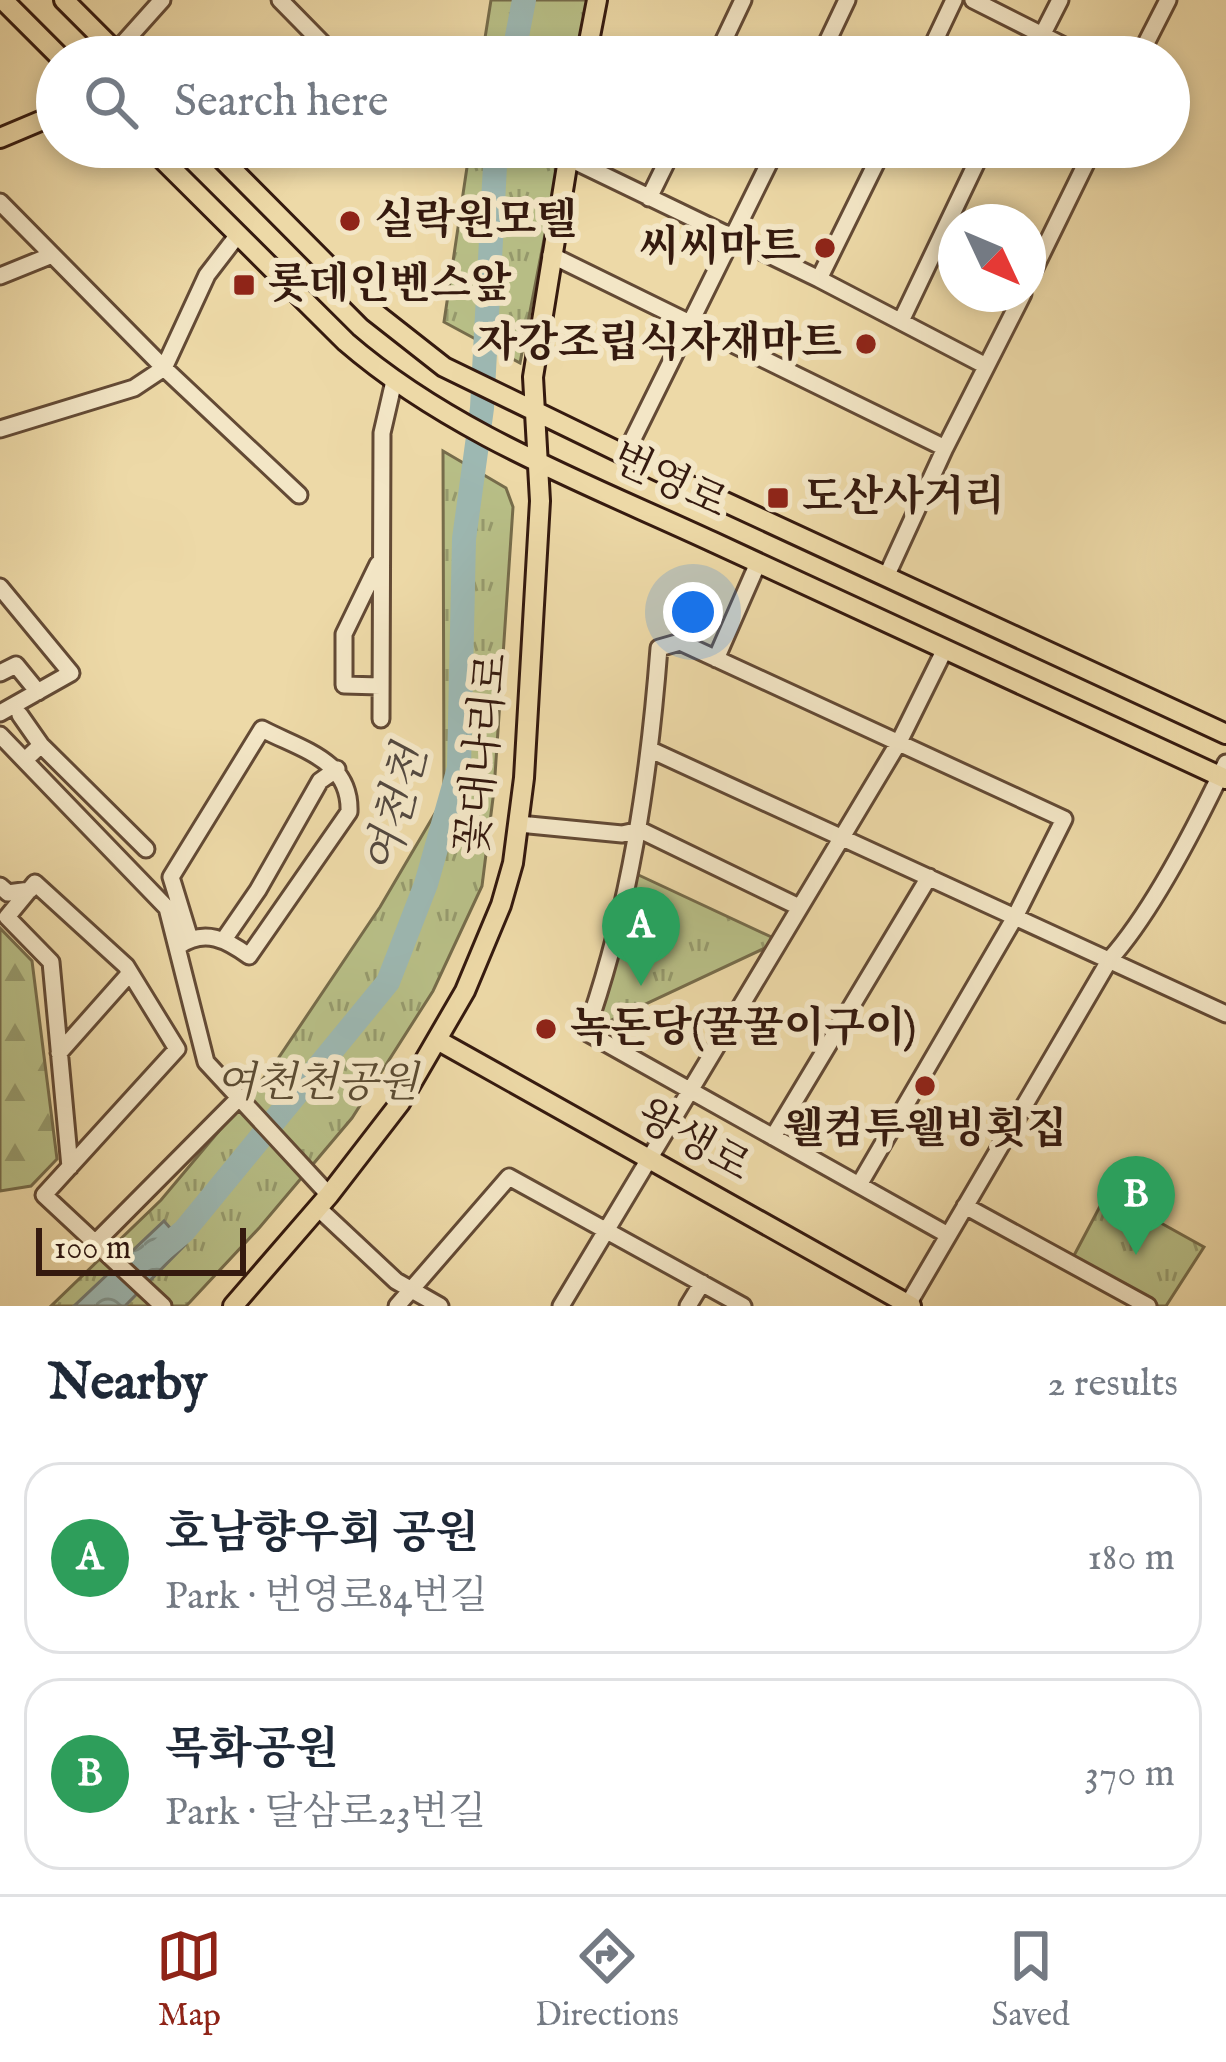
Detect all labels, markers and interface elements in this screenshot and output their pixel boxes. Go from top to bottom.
search box [36,36,1190,168]
icon: search [78,69,144,135]
text: Search here [174,74,388,131]
place label: 실락원모텔 [374,195,577,248]
north arrow [938,204,1046,312]
marker: 실락원모텔 [337,208,363,234]
place label: 씨씨마트 [639,222,801,275]
marker: 씨씨마트 [812,235,838,261]
place label: 롯데인벤스앞 [268,259,512,312]
marker: 롯데인벤스앞 [231,272,257,298]
place label: 자강조립식자재마트 [477,318,842,371]
marker: 자강조립식자재마트 [853,331,879,357]
street label: 번영로 [603,432,735,532]
place label: 도산사거리 [802,472,1005,525]
marker: 도산사거리 [765,485,791,511]
your location [663,582,723,642]
street label: 꽃대나리로 [447,650,521,858]
water label: 여천천 [355,736,442,880]
pin: A [602,887,680,986]
place label: 녹돈당(꿀꿀이구이) [570,1003,916,1056]
marker: 녹돈당(꿀꿀이구이) [533,1016,559,1042]
park label: 여천천공원 [216,1058,421,1111]
marker: 웰컴투웰빙횟집 [912,1073,938,1099]
street label: 왕생로 [627,1089,759,1195]
place label: 웰컴투웰빙횟집 [783,1104,1067,1157]
pin: B [1097,1156,1175,1255]
scale bar [36,1222,246,1275]
text: 100 m [54,1228,131,1270]
text: Nearby [48,1352,207,1417]
text: 2 results [1047,1360,1178,1409]
text: 호남향우회 공원 [165,1506,479,1563]
text: A [77,1534,103,1583]
text: 180 m [1087,1534,1175,1583]
text: Park · 번영로84번길 [165,1573,488,1622]
text: 목화공원 [165,1722,339,1779]
text: B [77,1750,103,1799]
text: 370 m [1084,1750,1175,1799]
text: Park · 달삼로23번길 [165,1789,486,1838]
tab: Map [156,1923,222,2037]
tab: Directions [535,1923,679,2037]
tab: Saved [992,1923,1070,2037]

